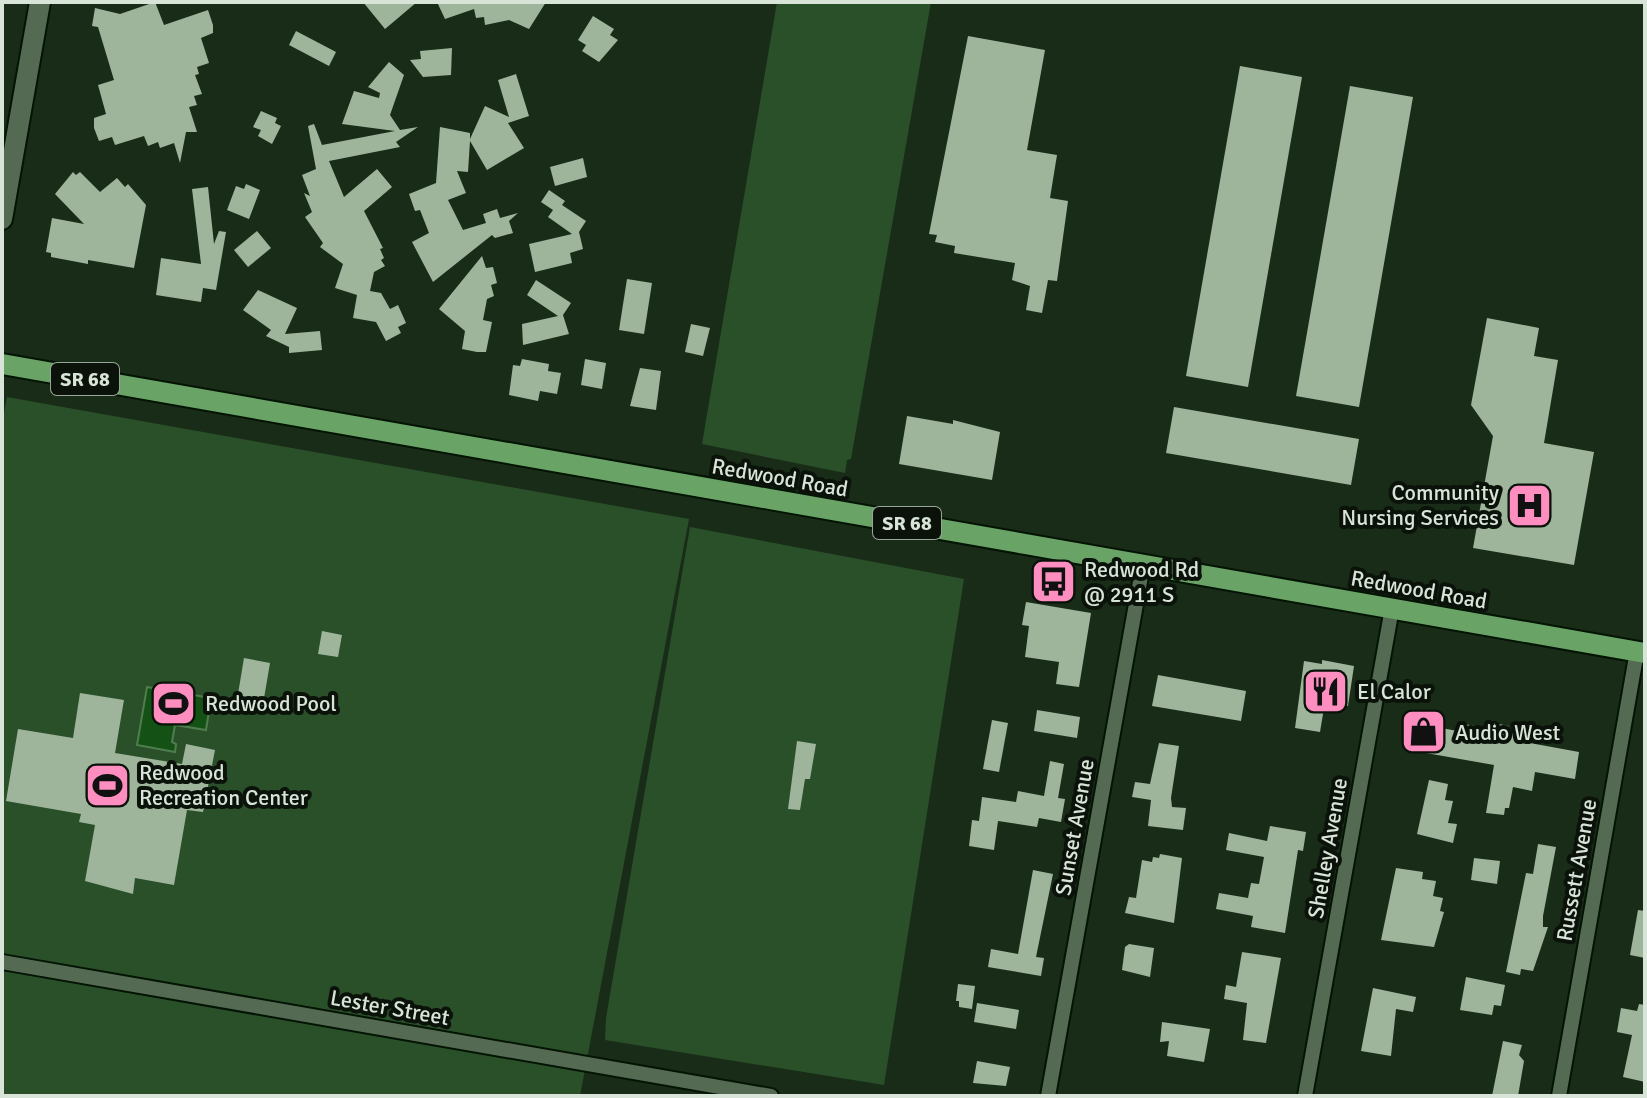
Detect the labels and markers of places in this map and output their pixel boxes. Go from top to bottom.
place label: Community Nursing Services [1341,479,1500,531]
hospital icon: Community Nursing Services [1506,481,1554,529]
place label: Redwood Rd @ 2911 S [1084,556,1199,608]
bus stop icon: Redwood Rd @ 2911 S [1029,558,1077,606]
restaurant icon: El Calor [1302,667,1350,715]
place label: El Calor [1357,678,1431,705]
sports icon: Redwood Pool [150,679,198,727]
place label: Redwood Pool [205,690,337,717]
shop icon: Audio West [1400,708,1448,756]
place label: Audio West [1455,719,1561,746]
place label: Redwood Recreation Center [139,759,308,811]
sports icon: Redwood Recreation Center [84,761,132,809]

